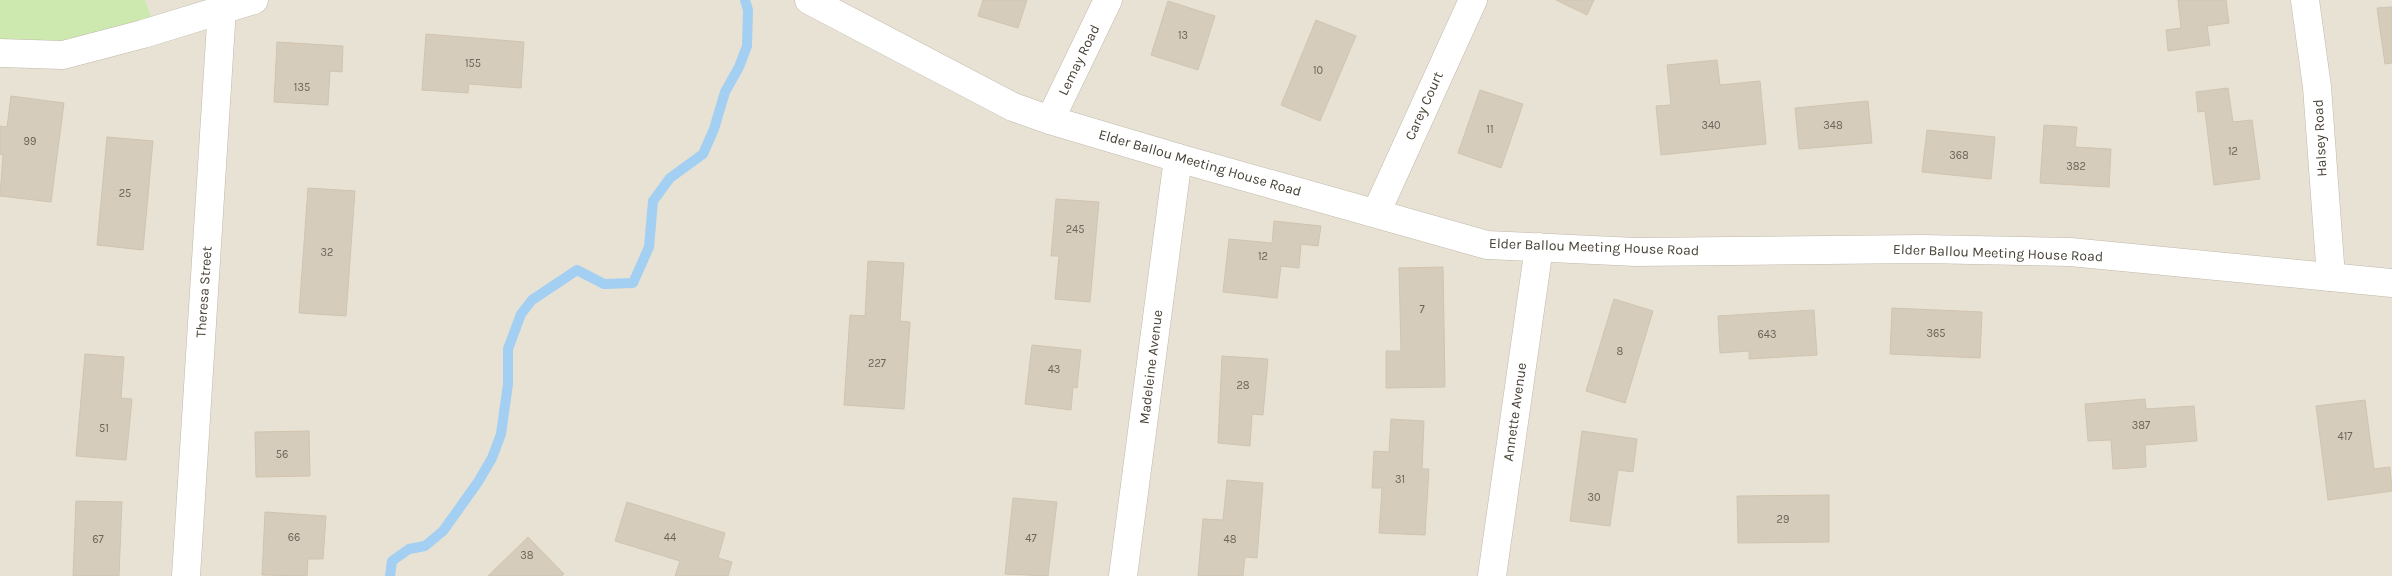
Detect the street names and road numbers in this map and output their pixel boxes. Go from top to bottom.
street label: Lemay Road [1055,22,1103,98]
street label: Carey Court [1401,69,1447,143]
street label: Halsey Road [2309,99,2331,177]
street label: Elder Ballou Meeting House Road [1097,126,1303,200]
street label: Elder Ballou Meeting House Road [1489,235,1699,259]
street label: Elder Ballou Meeting House Road [1893,241,2103,265]
street label: Theresa Street [192,246,216,338]
street label: Madeleine Avenue [1136,309,1166,425]
street label: Annette Avenue [1500,362,1530,462]

